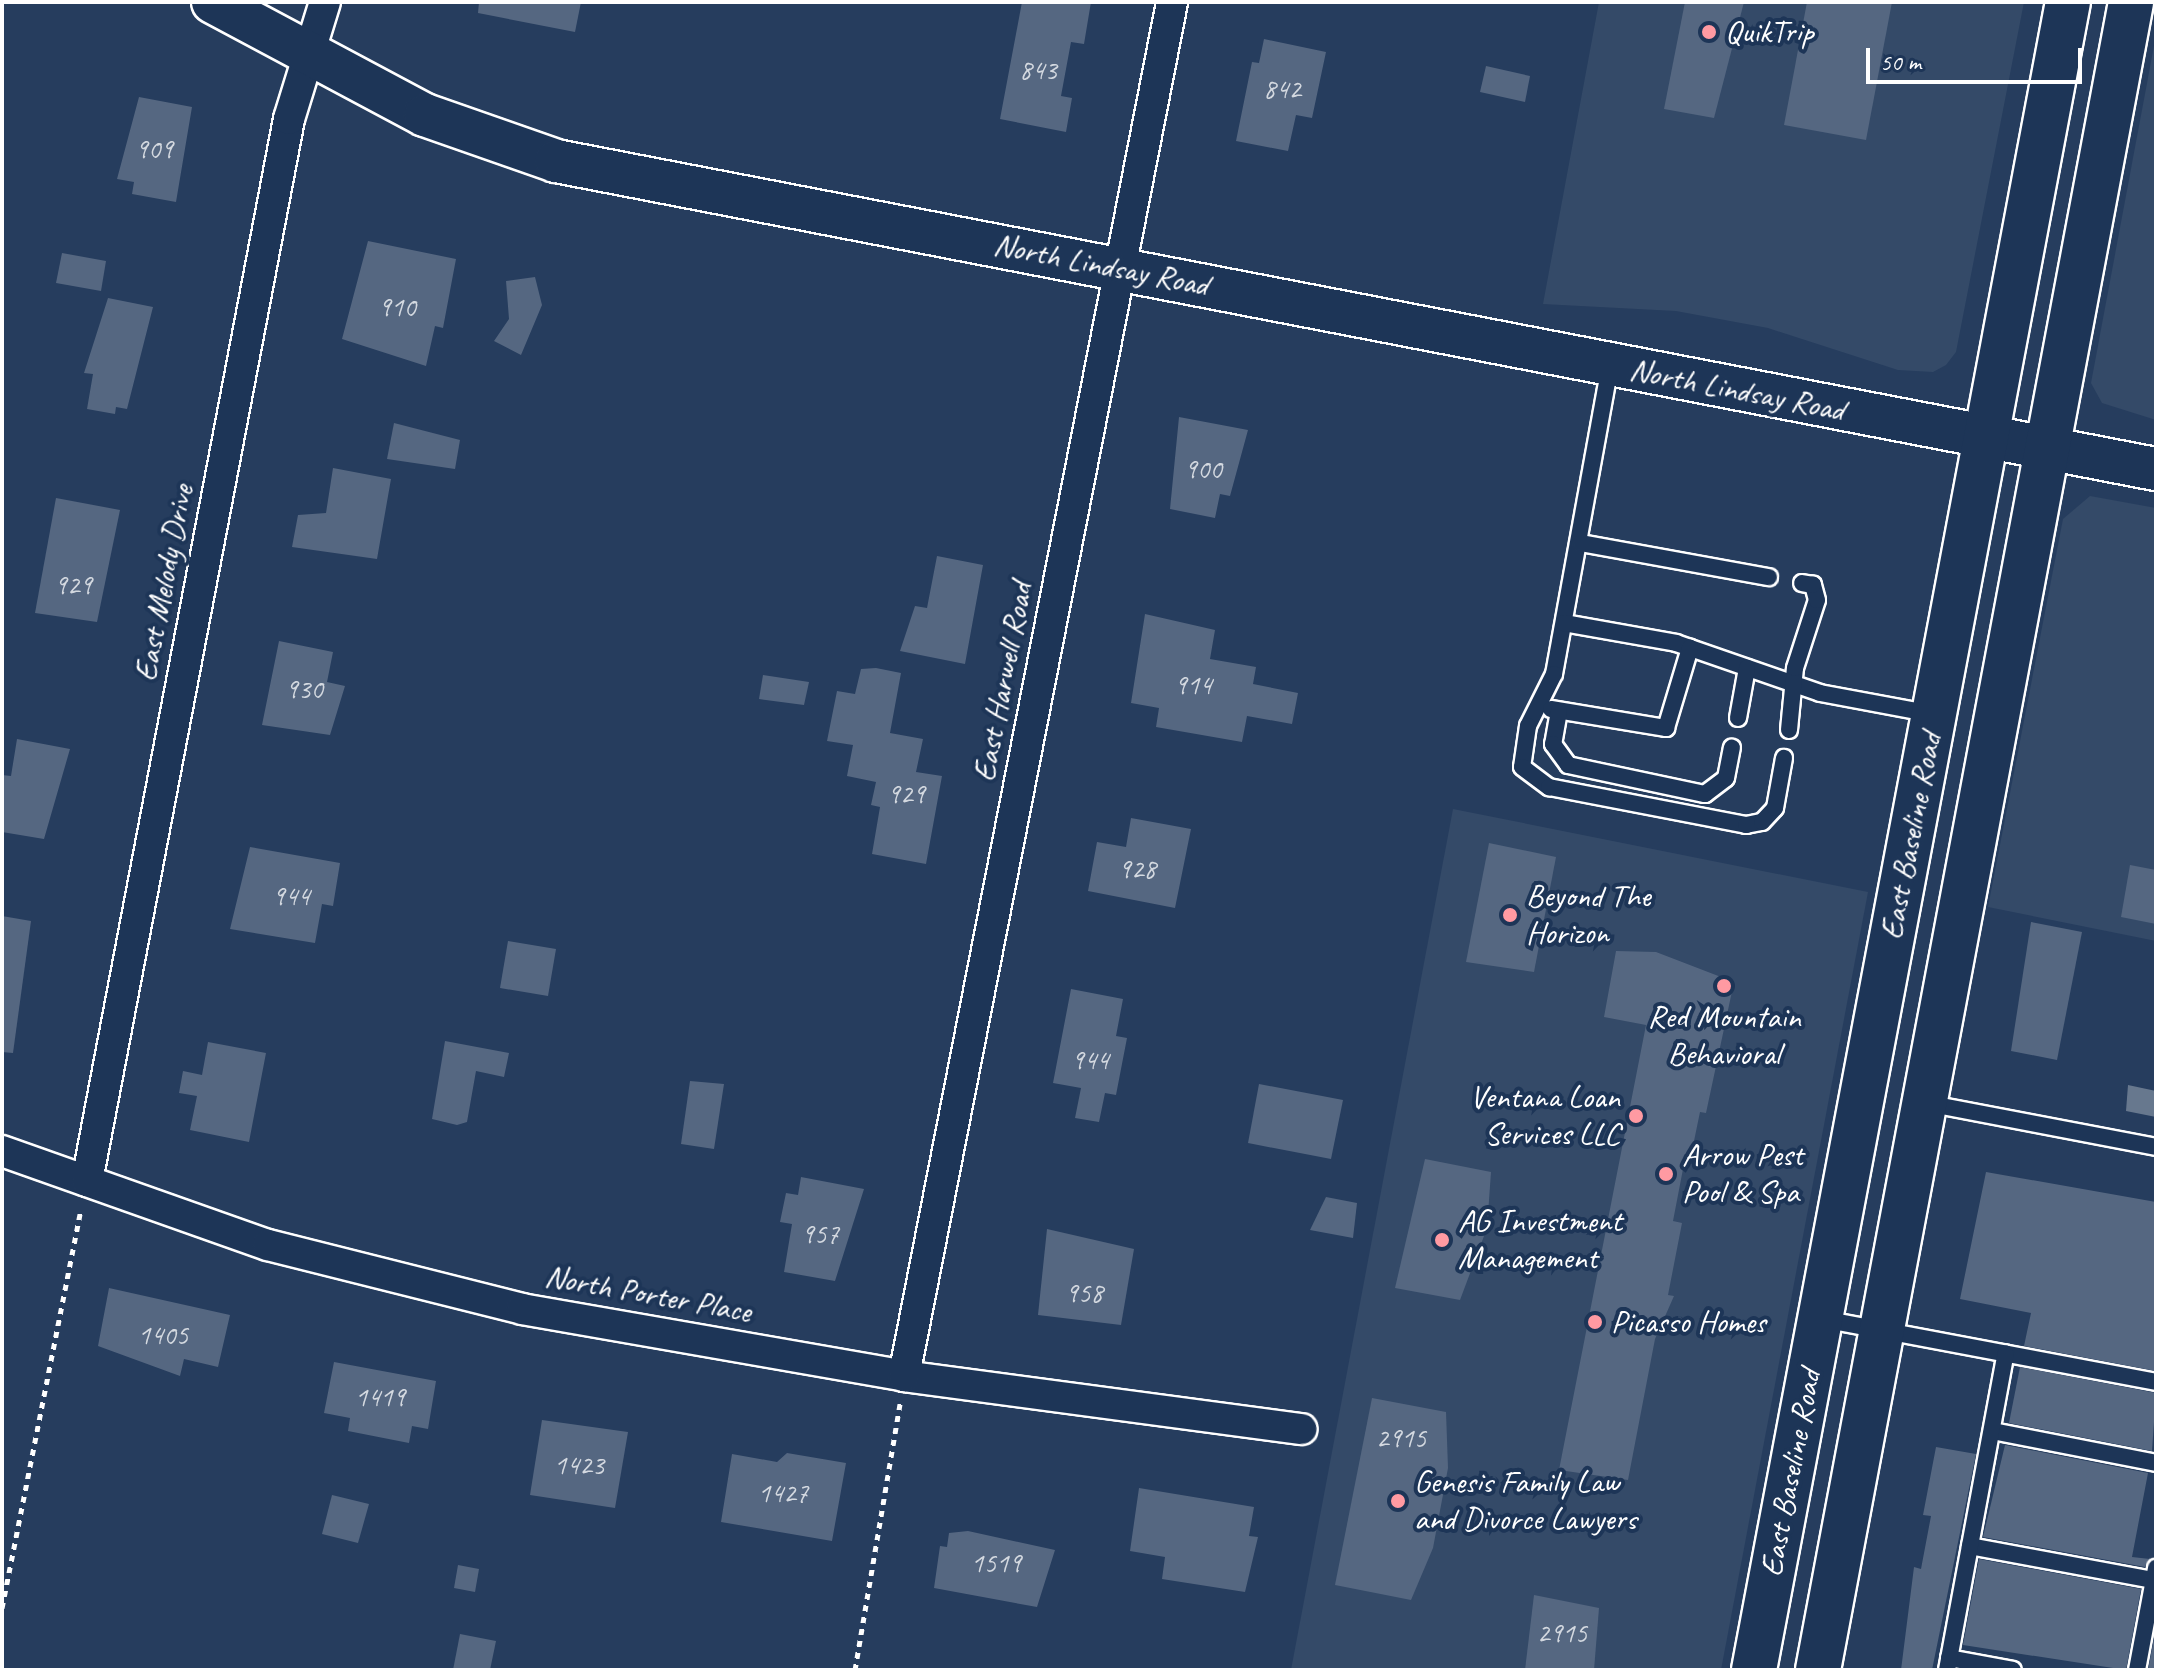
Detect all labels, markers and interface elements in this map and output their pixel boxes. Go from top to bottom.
place label: QuikTrip [1725,13,1813,51]
marker: QuikTrip [1700,23,1718,41]
scale bar [1870,32,2086,82]
text: 50 m [1880,47,1921,77]
house number: 843 [1019,53,1057,87]
house number: 842 [1263,72,1301,106]
house number: 909 [135,132,173,166]
street label: North Lindsay Road [990,225,1212,305]
house number: 910 [378,290,416,324]
street label: North Lindsay Road [1626,350,1848,430]
house number: 900 [1184,452,1222,486]
street label: East Melody Drive [126,482,202,684]
house number: 929 [54,568,92,602]
street label: East Harwell Road [965,579,1041,785]
house number: 914 [1174,668,1212,702]
house number: 930 [285,672,323,706]
street label: East Baseline Road [1872,729,1950,943]
house number: 929 [887,777,925,811]
house number: 928 [1118,852,1156,886]
place label: Beyond The Horizon [1526,878,1651,953]
house number: 944 [272,879,310,913]
marker: Beyond The Horizon [1501,906,1519,924]
marker: Red Mountain Behavioral [1715,977,1733,995]
place label: Red Mountain Behavioral [1648,999,1800,1074]
house number: 944 [1071,1043,1109,1077]
place label: Ventana Loan Services LLC [1470,1079,1620,1154]
marker: Ventana Loan Services LLC [1627,1107,1645,1125]
place label: Arrow Pest Pool & Spa [1682,1137,1802,1212]
marker: Arrow Pest Pool & Spa [1657,1165,1675,1183]
place label: AG Investment Management [1458,1203,1621,1278]
house number: 957 [801,1217,839,1251]
marker: AG Investment Management [1433,1231,1451,1249]
street label: North Porter Place [542,1257,754,1331]
house number: 958 [1065,1276,1103,1310]
place label: Picasso Homes [1611,1303,1766,1341]
marker: Picasso Homes [1586,1313,1604,1331]
house number: 1405 [138,1318,188,1352]
street label: East Baseline Road [1752,1366,1830,1580]
house number: 1419 [355,1380,405,1414]
house number: 2915 [1376,1421,1426,1455]
house number: 1423 [554,1448,604,1482]
place label: Genesis Family Law and Divorce Lawyers [1414,1464,1639,1539]
house number: 1427 [758,1476,808,1510]
marker: Genesis Family Law and Divorce Lawyers [1389,1492,1407,1510]
house number: 1519 [971,1546,1021,1580]
house number: 2915 [1537,1616,1587,1650]

